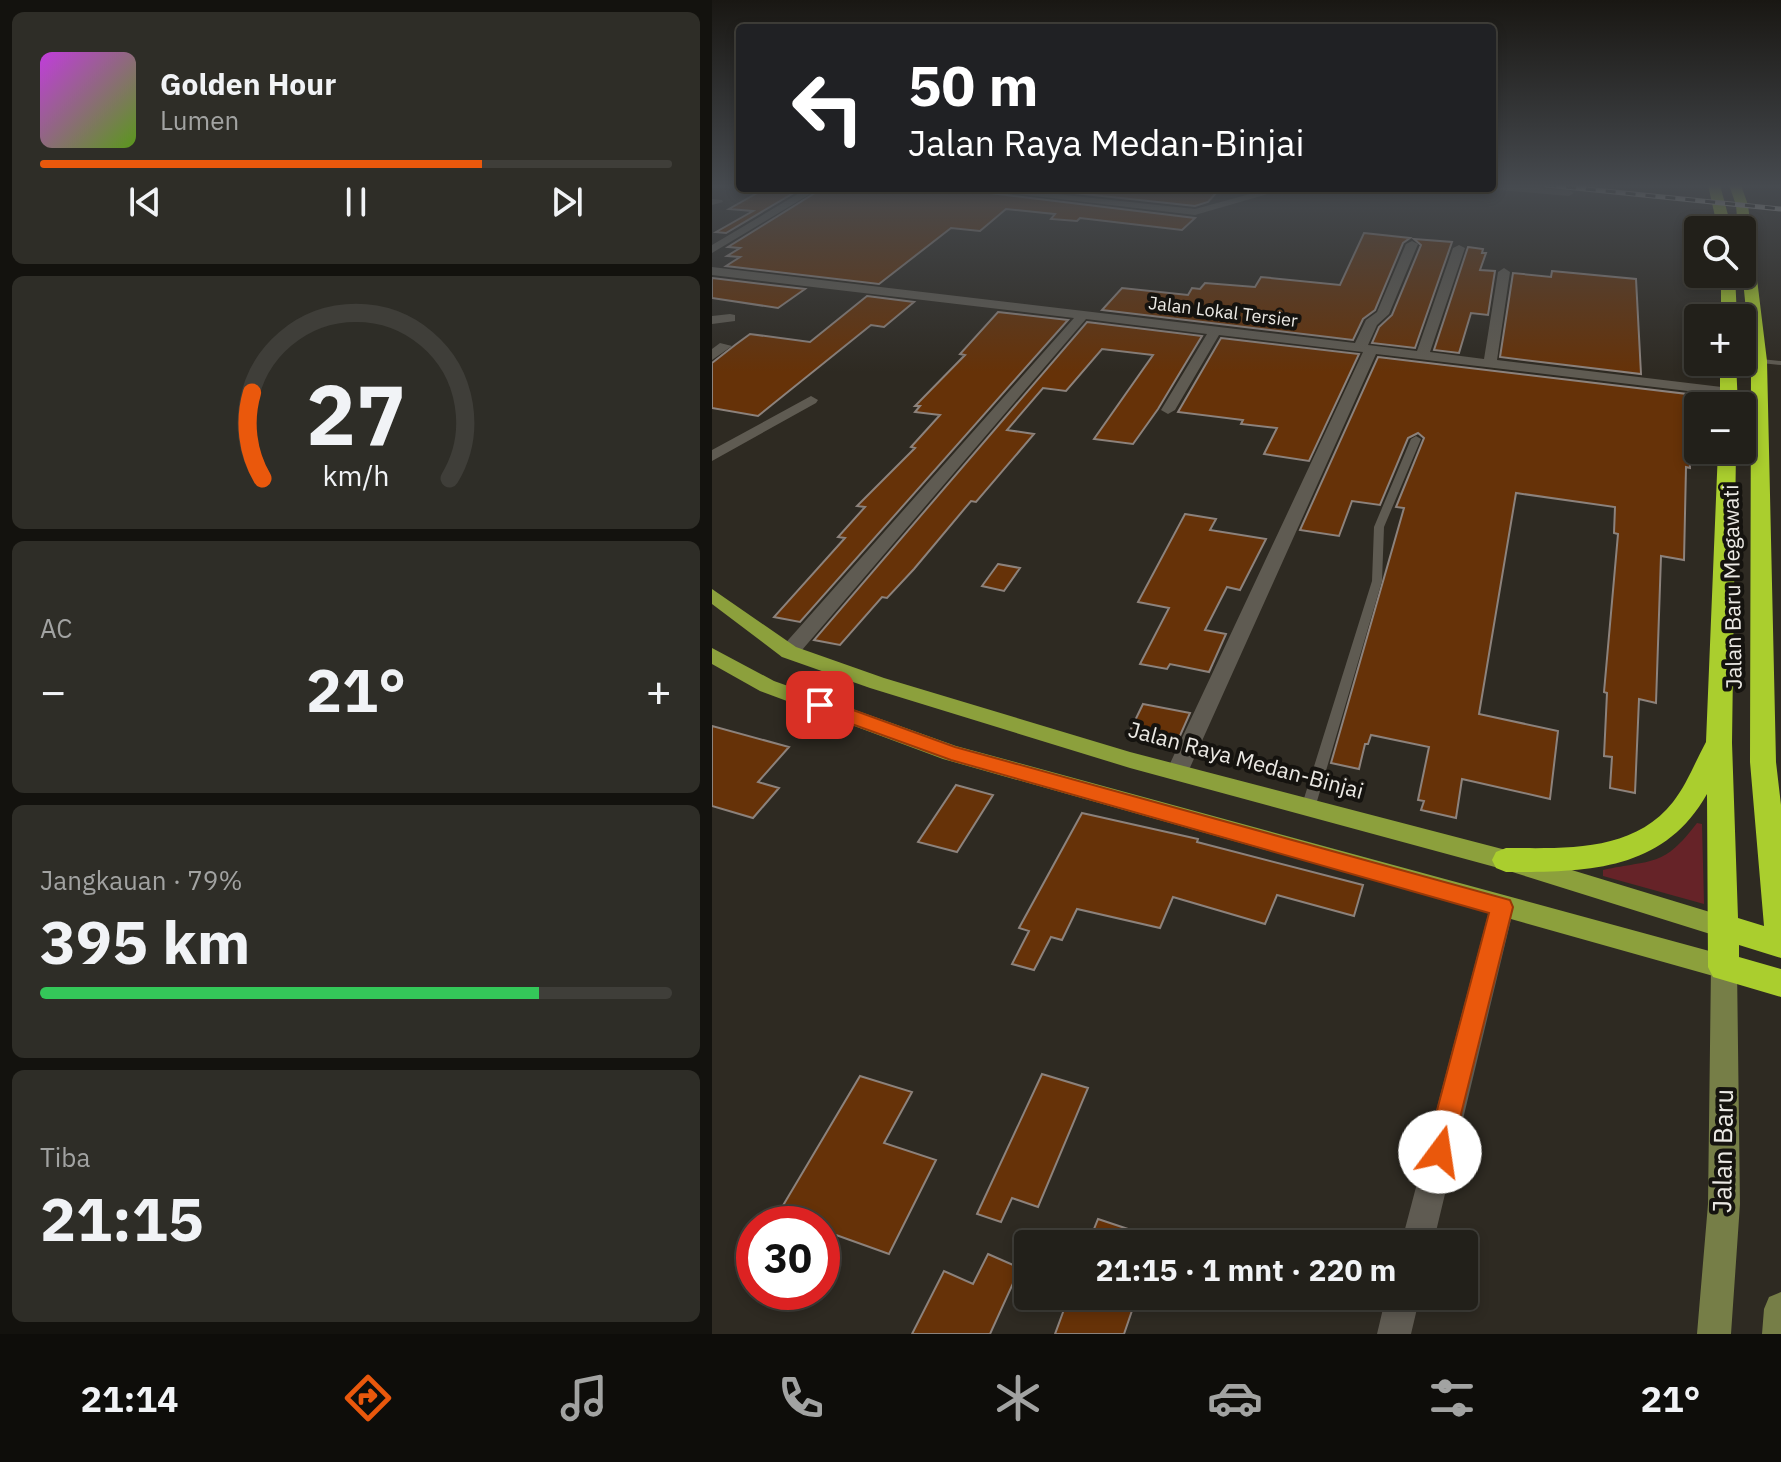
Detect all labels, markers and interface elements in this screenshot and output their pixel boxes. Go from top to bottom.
text: 50 m [908,49,1038,121]
icon: left [776,56,880,160]
text: Golden Hour [160,64,336,103]
text: Lumen [160,103,239,137]
text: Jalan Raya Medan-Binjai [908,119,1305,166]
icon: previous [123,180,167,224]
icon: pause [334,180,378,224]
icon: next [545,180,589,224]
map controls [1684,216,1756,464]
button: search [1684,216,1756,288]
street label: Jalan Lokal Tersier [1147,291,1299,332]
button: + [1684,304,1756,376]
text: 27 [306,359,406,467]
button: − [1684,392,1756,464]
text: km/h [322,457,390,494]
street label: Jalan Baru Megawati [1715,484,1748,690]
text: AC [40,611,72,645]
text: 21° [306,650,406,729]
text: − [40,662,66,719]
text: + [646,662,672,719]
pin [786,671,854,739]
icon: arrive [798,683,842,727]
street label: Jalan Raya Medan-Binjai [1125,714,1367,805]
text: Jangkauan · 79% [40,863,243,897]
text: 395 km [40,902,250,981]
street label: Jalan Baru [1704,1089,1740,1213]
position arrow [1398,1110,1482,1194]
text: Tiba [40,1140,90,1174]
text: 21:15 [40,1179,204,1258]
speed limit sign: 30 [736,1206,840,1310]
text: 21:15 · 1 mnt · 220 m [1096,1250,1396,1289]
icon: directions [340,1370,396,1426]
icon: music [556,1370,612,1426]
icon: phone [773,1370,829,1426]
icon: climate [990,1370,1046,1426]
icon: car [1207,1370,1263,1426]
icon: filters [1424,1370,1480,1426]
text: 21:14 [80,1375,179,1422]
text: 21° [1640,1375,1701,1422]

